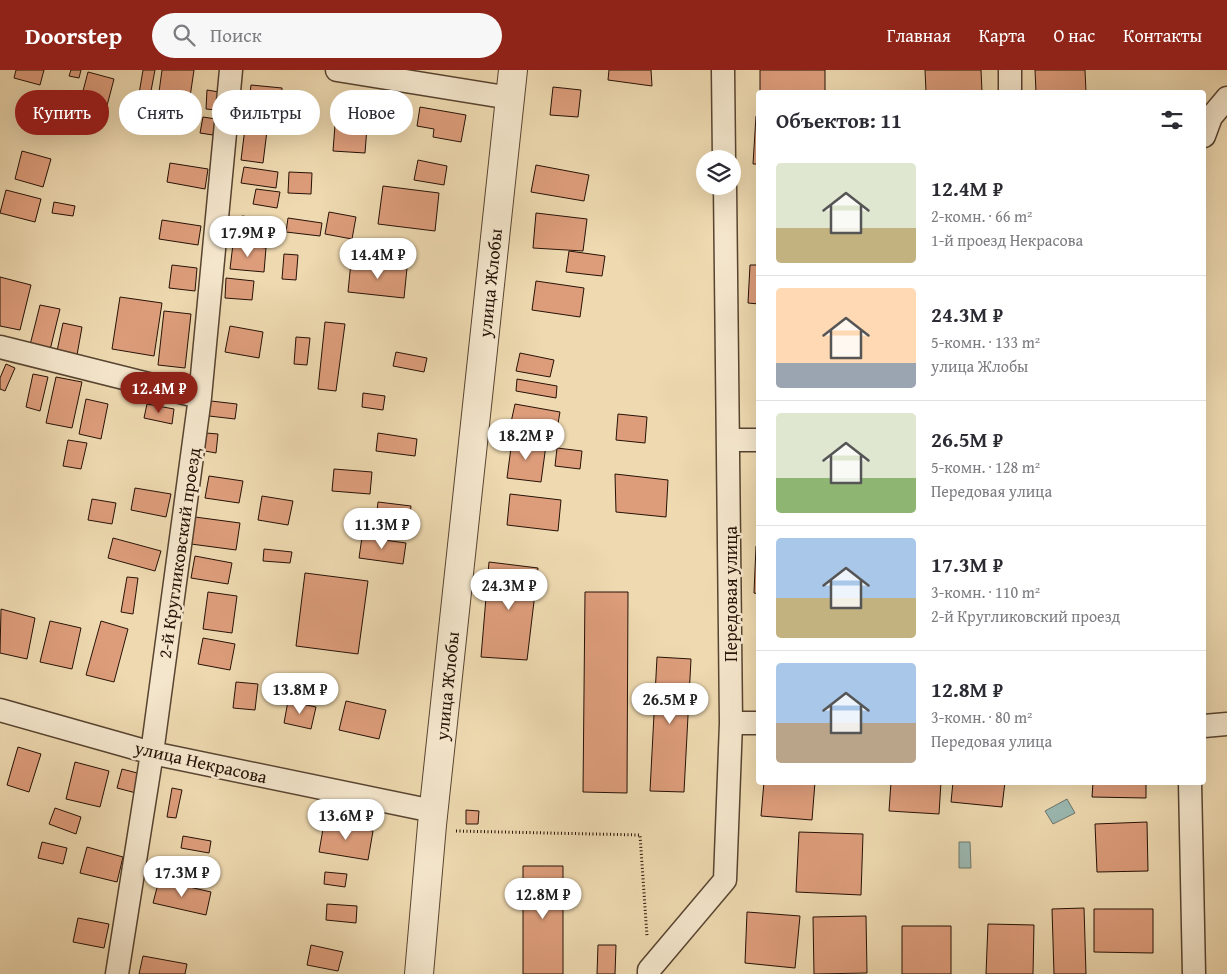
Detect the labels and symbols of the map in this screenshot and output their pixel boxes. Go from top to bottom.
pin: 17.9M ₽ [202,216,294,258]
street label: улица Жлобы [471,227,509,340]
pin: 14.4M ₽ [332,238,424,280]
pin: 12.4M ₽ [113,372,205,414]
pin: 18.2M ₽ [480,418,572,461]
street label: 2-й Кругликовский проезд [151,445,207,660]
pin: 11.3M ₽ [336,508,428,550]
street label: Передовая улица [717,525,744,662]
pin: 24.3M ₽ [463,568,555,611]
street label: улица Жлобы [428,630,466,743]
pin: 13.8M ₽ [254,672,346,715]
pin: 26.5M ₽ [624,682,716,725]
street label: улица Некрасова [131,733,270,790]
pin: 13.6M ₽ [300,798,392,841]
pin: 17.3M ₽ [136,856,228,898]
pin: 12.8M ₽ [497,878,589,920]

